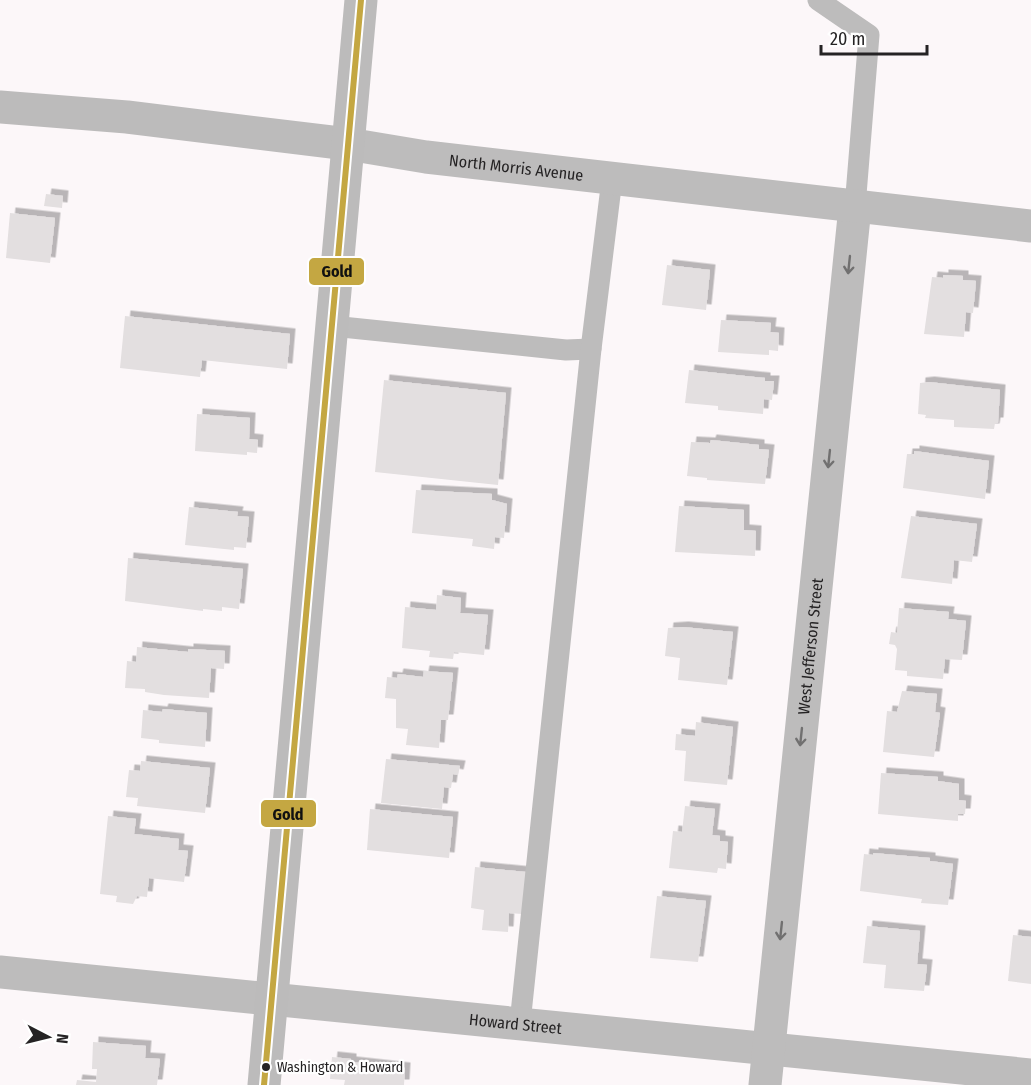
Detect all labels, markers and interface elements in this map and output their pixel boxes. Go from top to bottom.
scale bar [821,18,928,56]
text: 20 m [830,28,865,50]
street label: North Morris Avenue [448,150,585,184]
one-way arrow [843,255,854,275]
line badge: Gold [308,257,365,286]
text: Gold [322,262,353,281]
one-way arrow [823,449,834,469]
street label: West Jefferson Street [794,576,827,716]
one-way arrow [795,726,806,746]
line badge: Gold [260,799,317,828]
text: Gold [273,805,304,824]
one-way arrow [775,920,786,940]
north arrow [18,1007,78,1067]
street label: Howard Street [468,1009,563,1038]
text: N [52,1033,72,1045]
place label: Washington & Howard [277,1059,403,1076]
marker: Washington & Howard [260,1061,272,1073]

